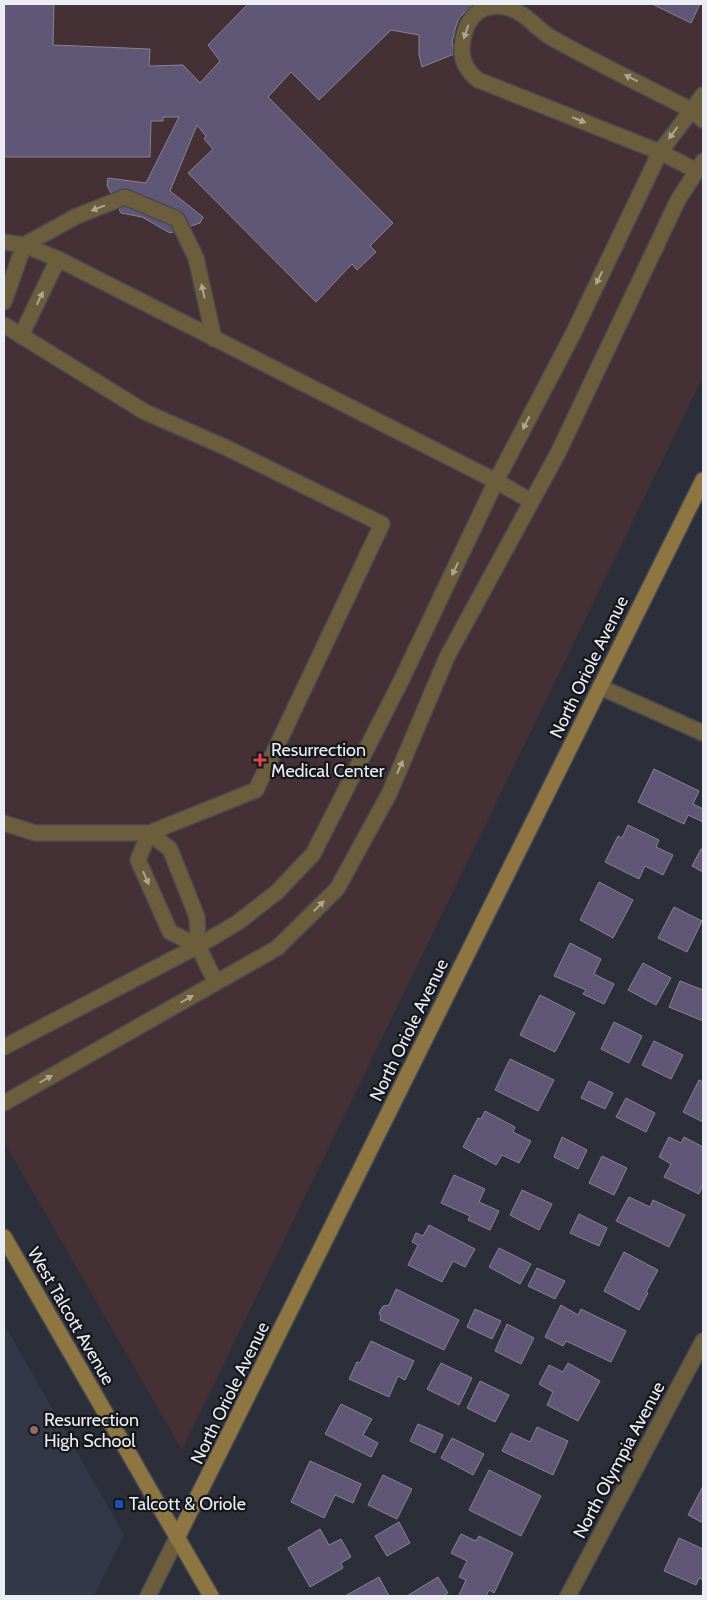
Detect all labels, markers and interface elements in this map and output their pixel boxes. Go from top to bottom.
one-way arrow [462,24,469,39]
one-way arrow [623,74,638,82]
one-way arrow [572,116,587,124]
one-way arrow [668,126,678,140]
one-way arrow [90,204,105,212]
one-way arrow [595,271,603,285]
one-way arrow [199,283,207,298]
one-way arrow [36,291,44,305]
one-way arrow [522,416,530,430]
one-way arrow [450,562,458,576]
street label: North Oriole Avenue [545,592,633,742]
place label: Resurrection Medical Center [271,739,385,782]
marker: Resurrection Medical Center [253,753,267,767]
one-way arrow [397,760,405,774]
one-way arrow [142,871,150,885]
one-way arrow [313,901,325,913]
street label: North Oriole Avenue [365,955,453,1105]
one-way arrow [180,995,195,1003]
one-way arrow [40,1075,53,1084]
street label: West Talcott Avenue [23,1243,119,1389]
street label: North Oriole Avenue [186,1318,274,1468]
street label: North Olympia Avenue [568,1378,670,1542]
place label: Resurrection High School [44,1409,139,1452]
marker: Resurrection High School [28,1424,40,1436]
place label: Talcott & Oriole [129,1493,246,1515]
marker: Talcott & Oriole [113,1498,125,1510]

